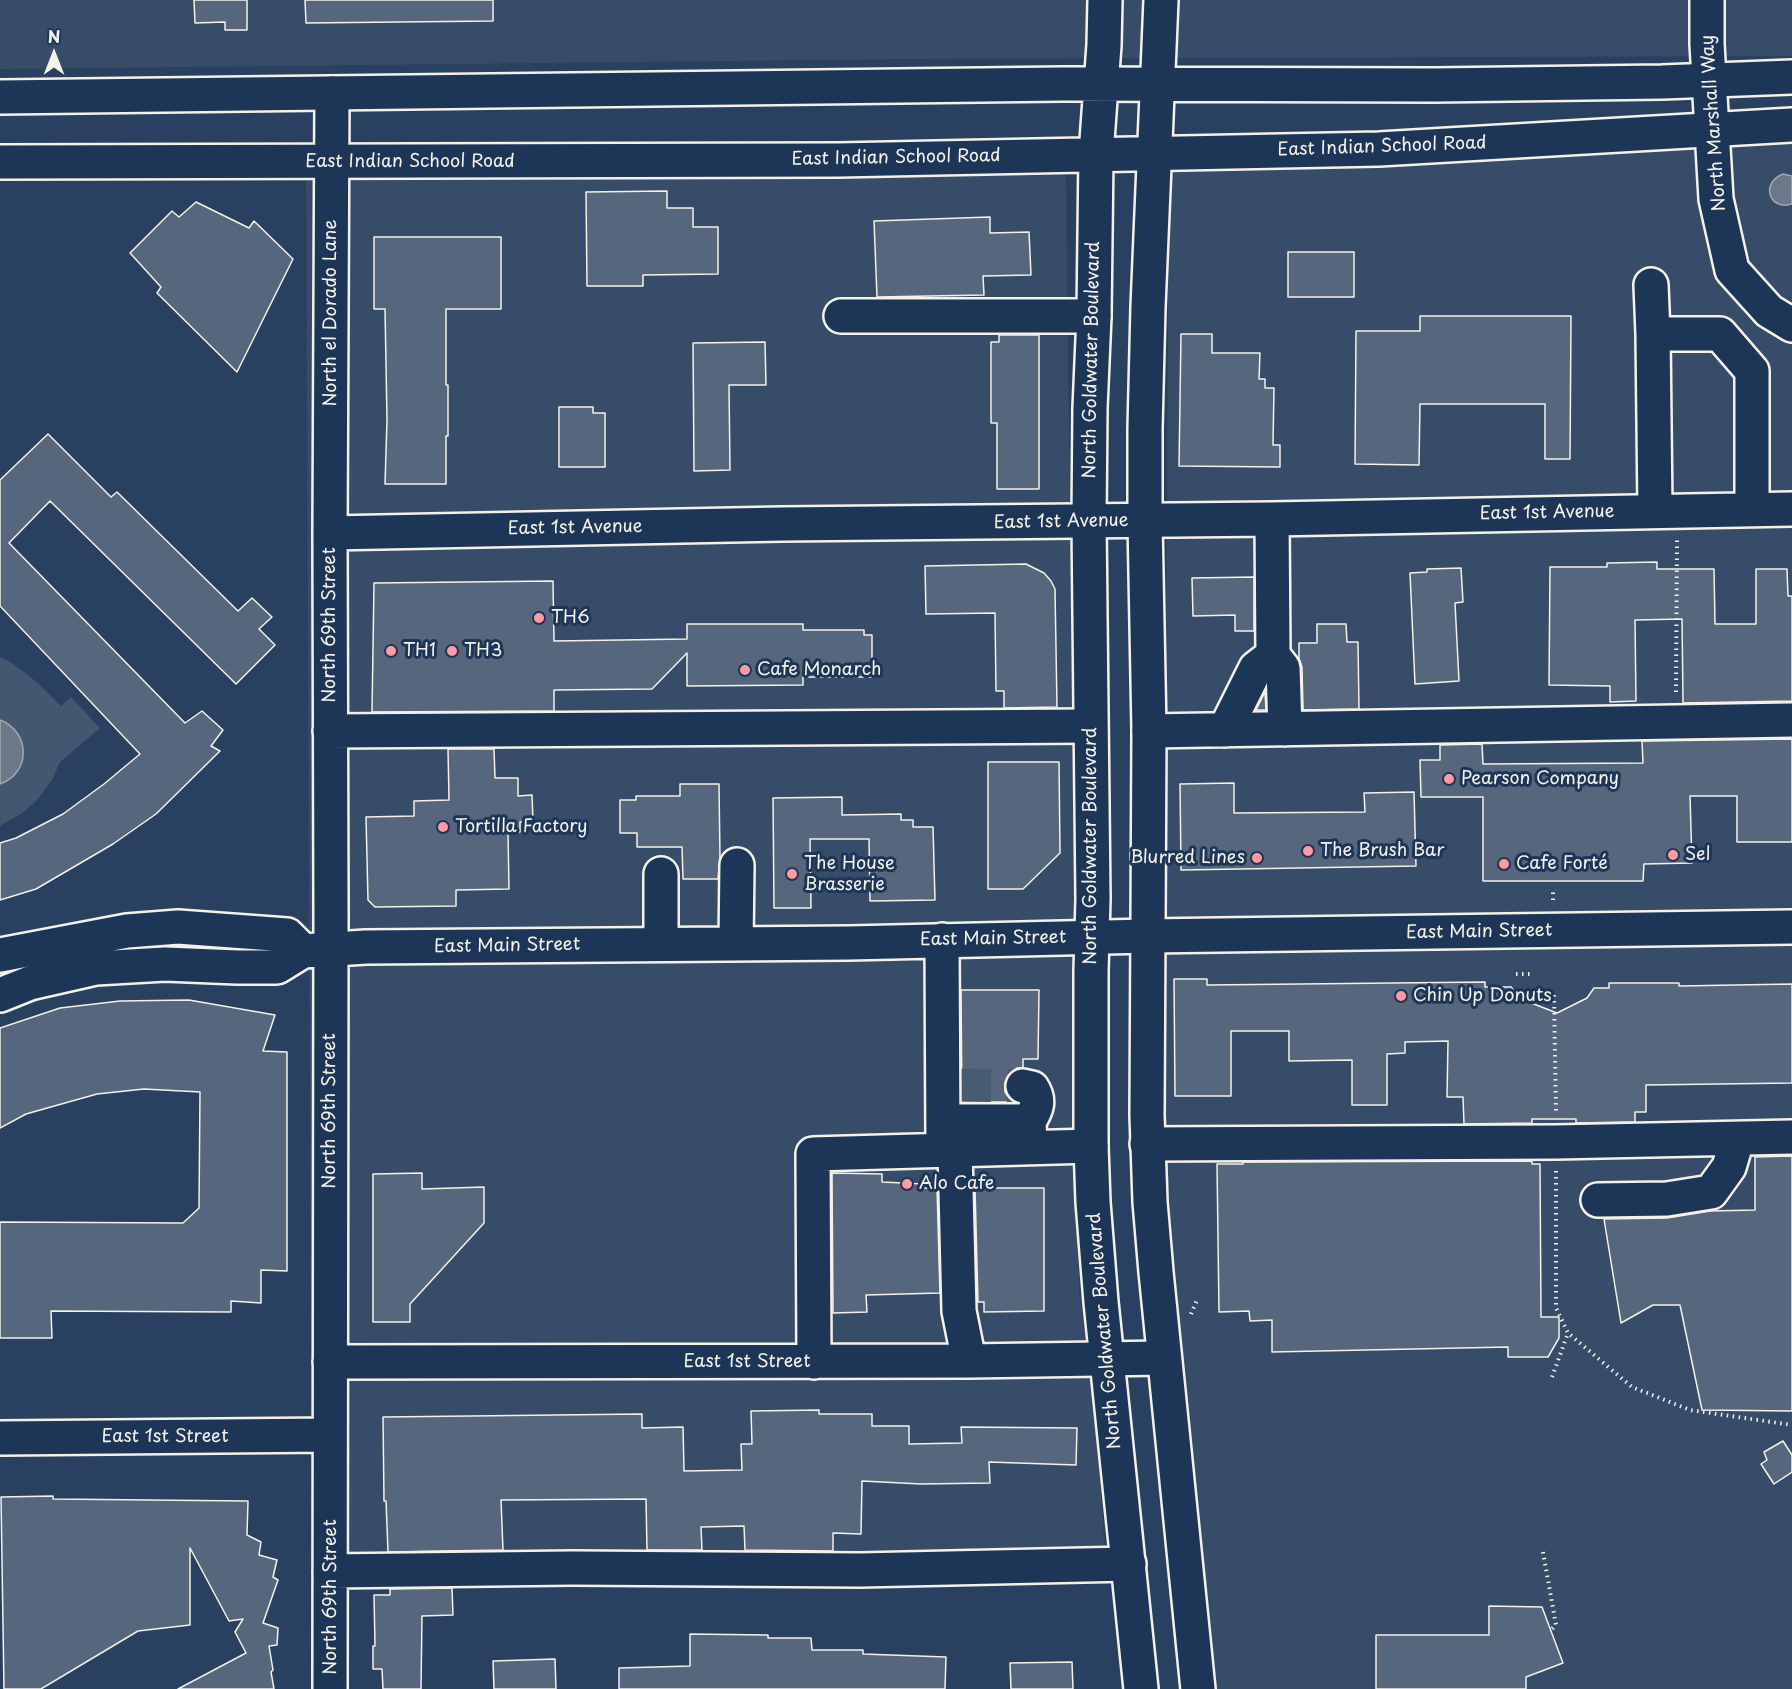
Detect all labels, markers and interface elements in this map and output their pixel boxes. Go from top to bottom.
north arrow [24,24,84,84]
text: N [48,24,60,48]
street label: North Marshall Way [1697,34,1731,212]
street label: East Indian School Road [1277,133,1487,161]
street label: East Indian School Road [791,145,1001,171]
street label: East Indian School Road [305,151,515,173]
street label: North el Dorado Lane [320,219,342,407]
street label: North Goldwater Boulevard [1079,241,1105,479]
street label: East 1st Avenue [1479,501,1615,525]
street label: East 1st Avenue [993,510,1129,534]
street label: East 1st Avenue [507,516,643,540]
street label: North 69th Street [319,547,341,703]
place label: TH6 [551,607,590,629]
marker: TH6 [532,611,546,625]
place label: TH1 [403,640,436,662]
place label: TH3 [464,640,502,662]
marker: TH1 [384,644,398,658]
marker: TH3 [445,644,459,658]
place label: Cafe Monarch [757,659,881,681]
marker: Cafe Monarch [738,663,752,677]
street label: North Goldwater Boulevard [1080,727,1102,965]
place label: Pearson Company [1461,768,1619,790]
marker: Pearson Company [1442,772,1456,786]
place label: Tortilla Factory [455,816,587,838]
marker: Tortilla Factory [436,820,450,834]
place label: The Brush Bar [1320,840,1444,862]
marker: The Brush Bar [1301,844,1315,858]
place label: Sel [1685,844,1710,866]
place label: Blurred Lines [1130,847,1245,869]
marker: Sel [1666,848,1680,862]
marker: Blurred Lines [1250,851,1264,865]
place label: The House Brasserie [804,853,895,896]
place label: Cafe Forté [1516,853,1608,875]
marker: Cafe Forté [1497,857,1511,871]
marker: The House Brasserie [785,867,799,881]
street label: East Main Street [1406,920,1552,944]
street label: East Main Street [920,927,1066,951]
street label: East Main Street [434,934,580,958]
place label: Chin Up Donuts [1413,985,1552,1007]
marker: Chin Up Donuts [1394,989,1408,1003]
street label: North 69th Street [319,1033,341,1189]
place label: Alo Cafe [919,1173,994,1195]
marker: Alo Cafe [900,1177,914,1191]
street label: North Goldwater Boulevard [1084,1212,1126,1450]
street label: East 1st Street [684,1351,810,1373]
street label: East 1st Street [102,1426,228,1448]
street label: North 69th Street [320,1519,342,1675]

